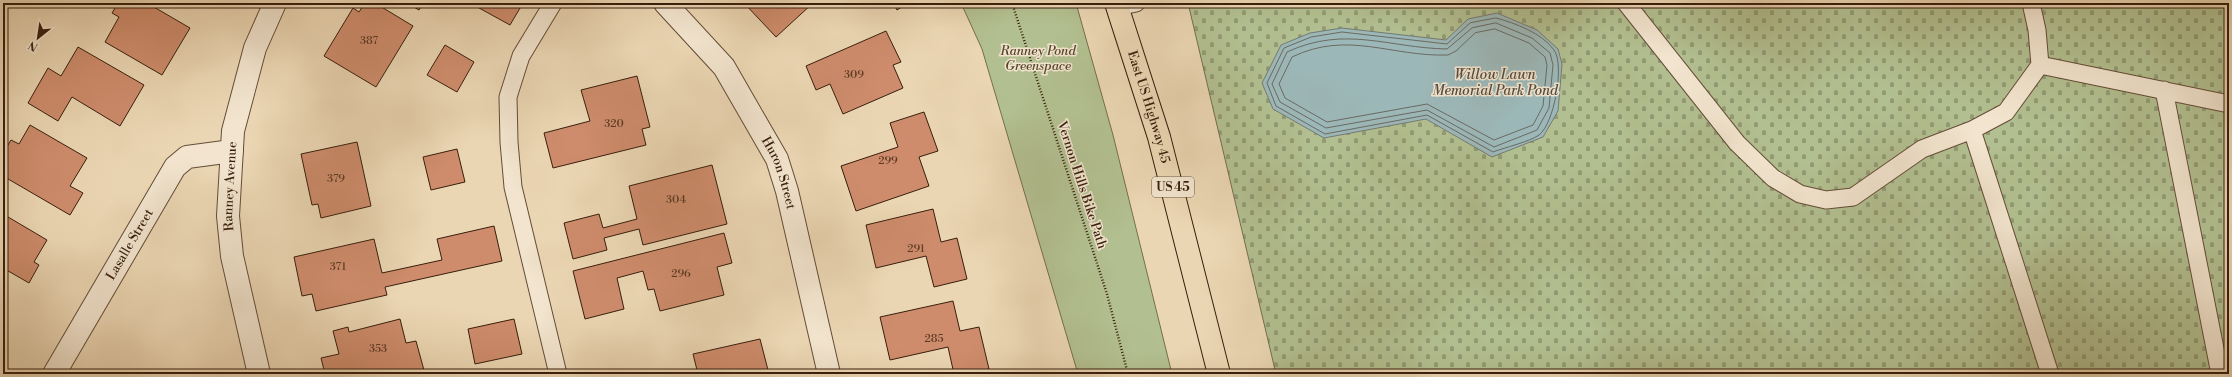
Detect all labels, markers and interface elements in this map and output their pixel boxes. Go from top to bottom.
north arrow [18,18,58,58]
house number: 387 [360,34,379,48]
text: N [26,37,41,54]
park label: Ranney Pond Greenspace [999,43,1076,74]
street label: East US Highway 45 [1124,49,1173,165]
water label: Willow Lawn Memorial Park Pond [1432,66,1559,100]
house number: 309 [844,68,864,82]
house number: 320 [604,117,624,131]
street label: Vernon Hills Bike Path [1053,118,1110,251]
street label: Huron Street [758,134,799,211]
street label: Ranney Avenue [220,141,240,232]
house number: 299 [878,154,898,168]
house number: 379 [327,172,345,186]
road number: US 45 [1152,177,1194,197]
house number: 304 [666,193,686,207]
street label: Lasalle Street [103,206,157,283]
house number: 291 [907,242,925,256]
house number: 371 [330,260,347,274]
house number: 296 [671,267,691,281]
house number: 285 [924,332,944,346]
house number: 353 [369,342,387,356]

